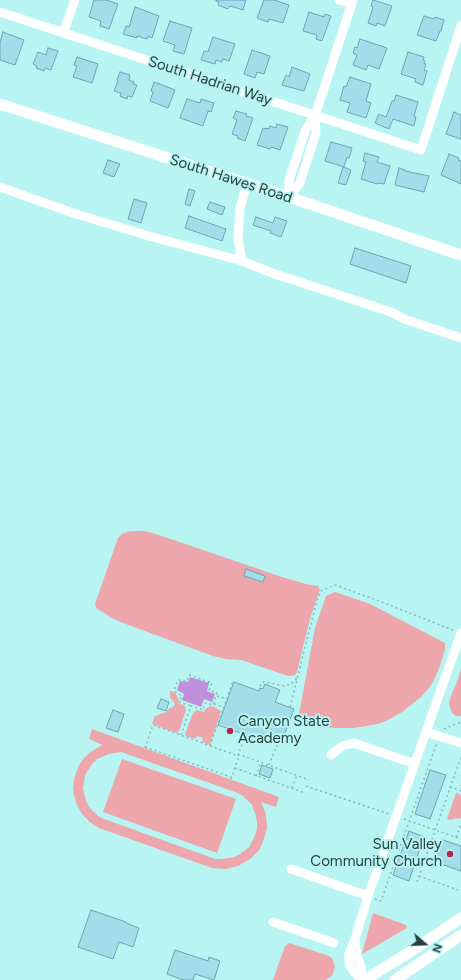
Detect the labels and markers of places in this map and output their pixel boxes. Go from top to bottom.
place label: Canyon State Academy [238,713,330,748]
marker: Canyon State Academy [225,726,235,736]
place label: Sun Valley Community Church [310,836,442,871]
marker: Sun Valley Community Church [445,849,455,859]

